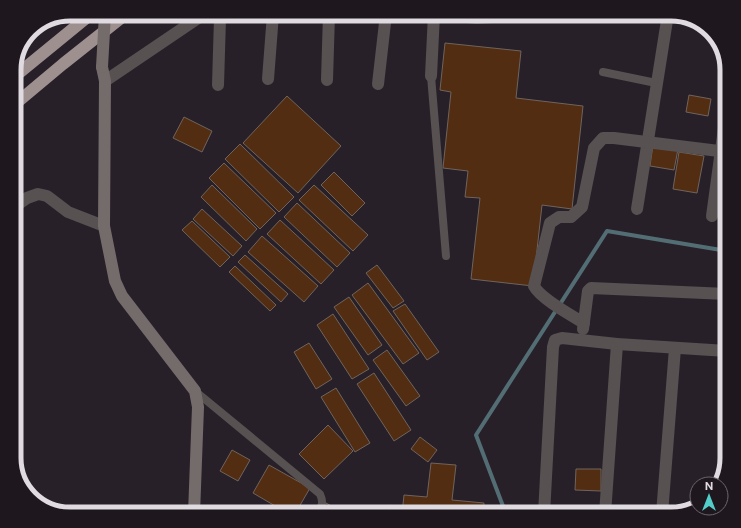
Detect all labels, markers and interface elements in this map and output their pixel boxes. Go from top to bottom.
north arrow [689,476,729,516]
text: N [705,480,713,492]

